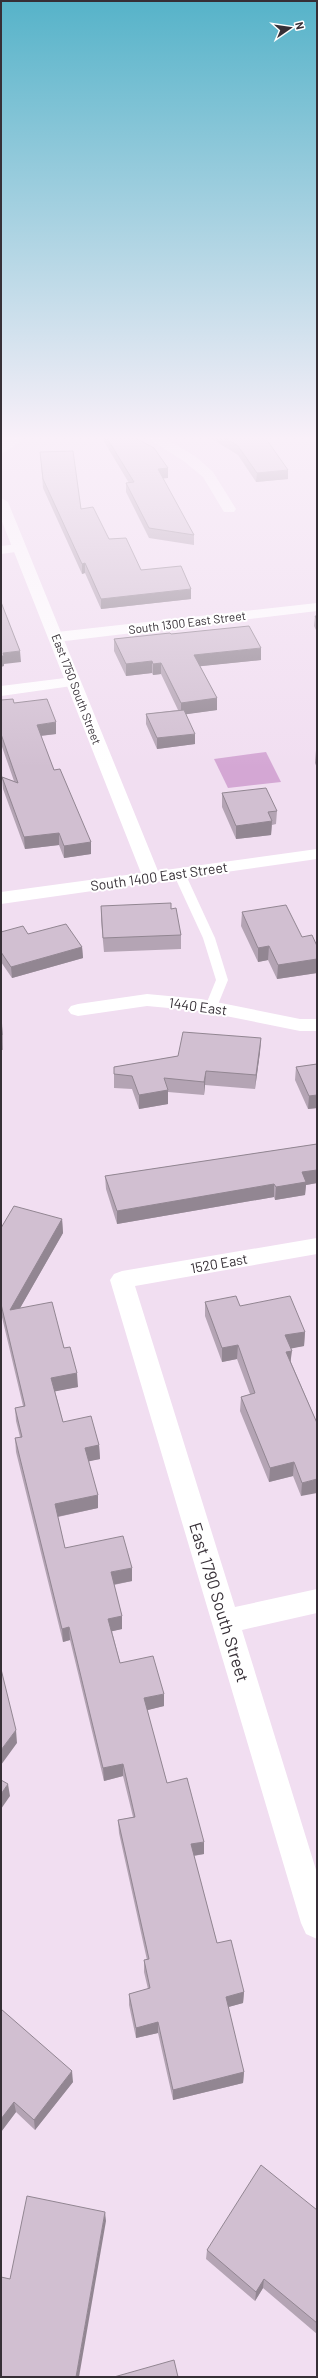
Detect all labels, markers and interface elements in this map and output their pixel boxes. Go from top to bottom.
north arrow [270,8,310,48]
text: N [293,21,307,31]
street label: South 1300 East Street [127,608,247,636]
street label: East 1750 South Street [49,632,105,746]
street label: South 1400 East Street [89,858,229,894]
street label: 1440 East [168,994,228,1018]
street label: 1520 East [189,1250,249,1276]
street label: East 1790 South Street [186,1520,254,1684]

